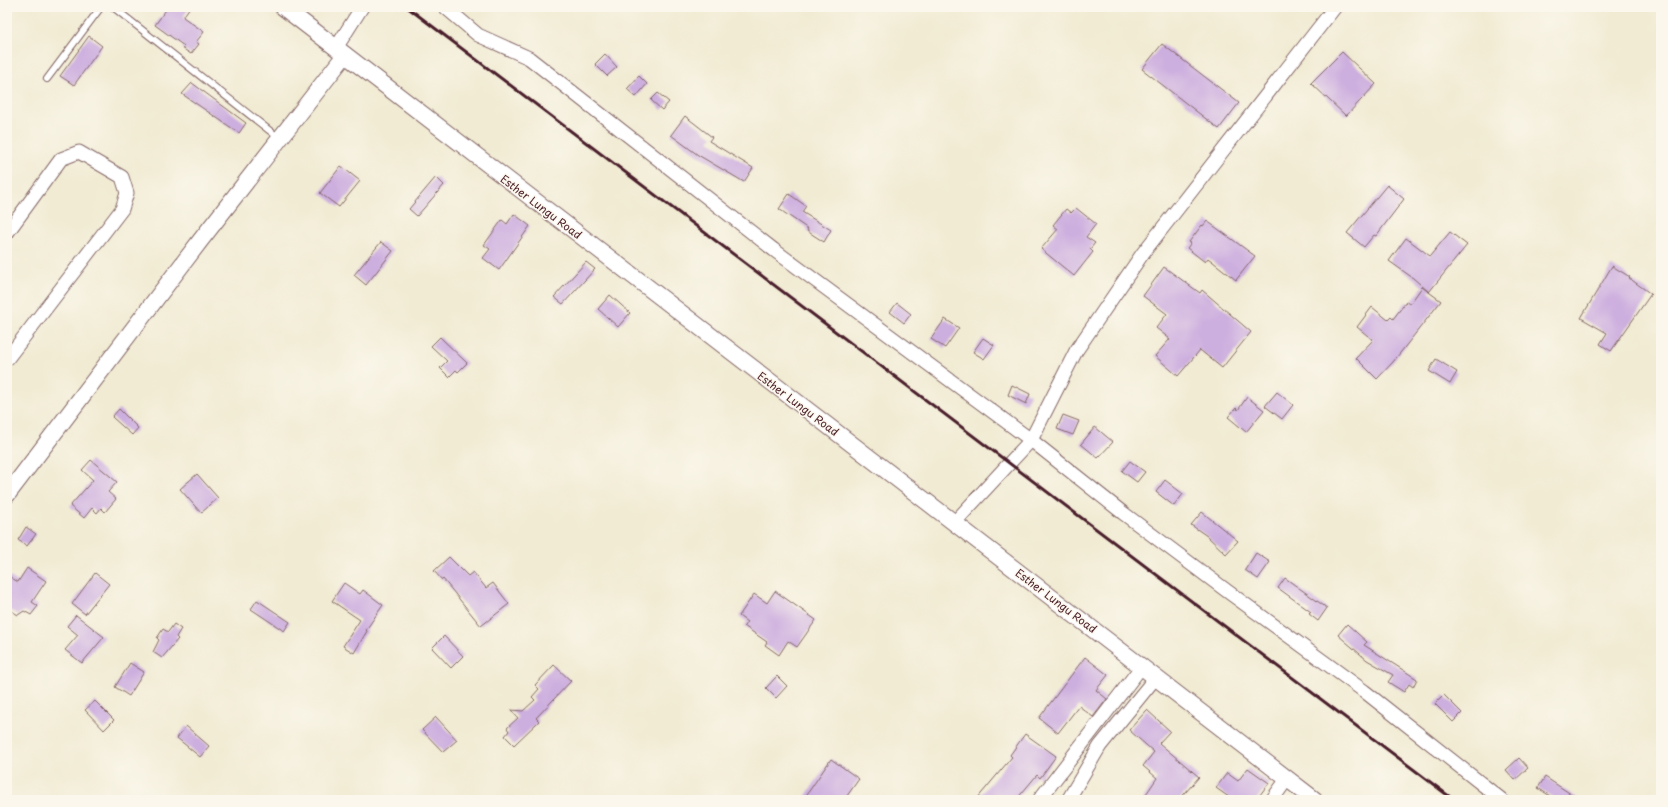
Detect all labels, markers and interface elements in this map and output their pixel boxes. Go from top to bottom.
street label: Esther Lungu Road [497,170,586,243]
street label: Esther Lungu Road [754,367,843,440]
street label: Esther Lungu Road [1012,564,1101,637]

